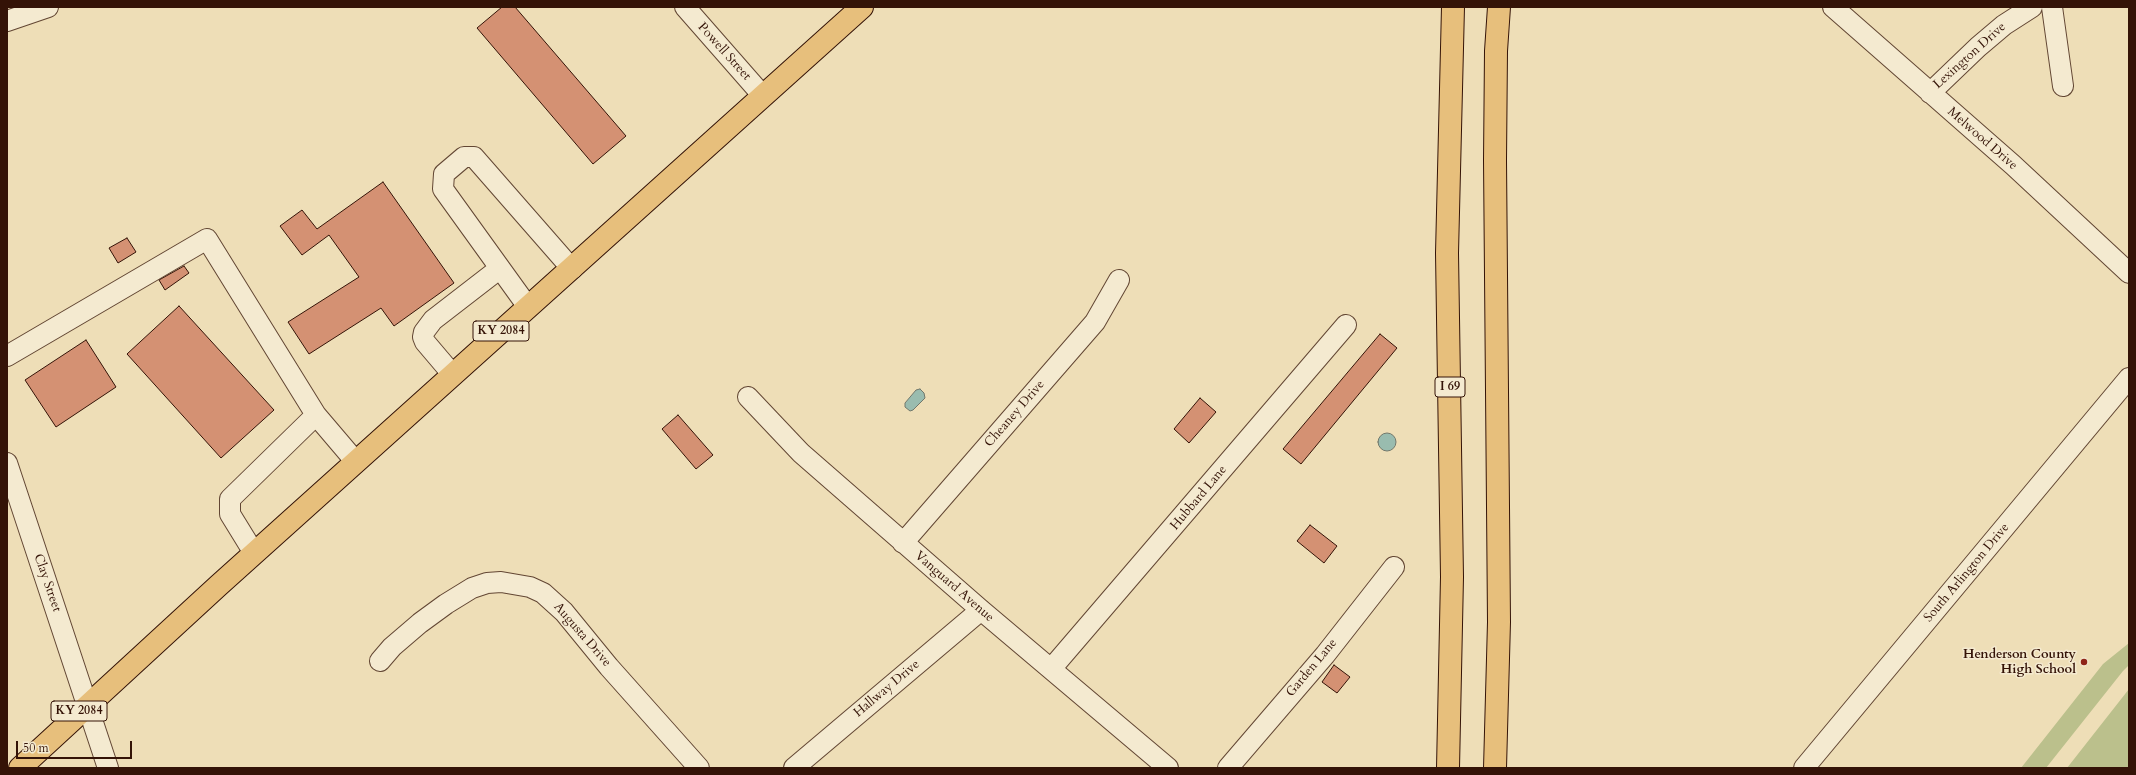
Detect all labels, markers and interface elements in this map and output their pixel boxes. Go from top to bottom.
street label: Lexington Drive [1931,19,2009,93]
street label: Powell Street [694,20,754,84]
street label: Melwood Drive [1944,104,2020,174]
road number: KY 2084 [473,321,529,341]
street label: Cheaney Drive [982,377,1048,451]
road number: I 69 [1435,377,1465,397]
street label: Hubbard Lane [1167,463,1231,533]
street label: South Arlington Drive [1921,520,2013,626]
street label: Vanguard Avenue [911,548,997,626]
street label: Clay Street [30,552,64,614]
street label: Augusta Drive [550,600,614,670]
street label: Garden Lane [1283,636,1341,700]
place label: Henderson County High School [1963,647,2076,678]
street label: Hallway Drive [851,657,923,721]
marker: Henderson County High School [2079,657,2089,667]
road number: KY 2084 [51,701,107,721]
scale bar [18,733,134,759]
text: 50 m [23,740,49,756]

